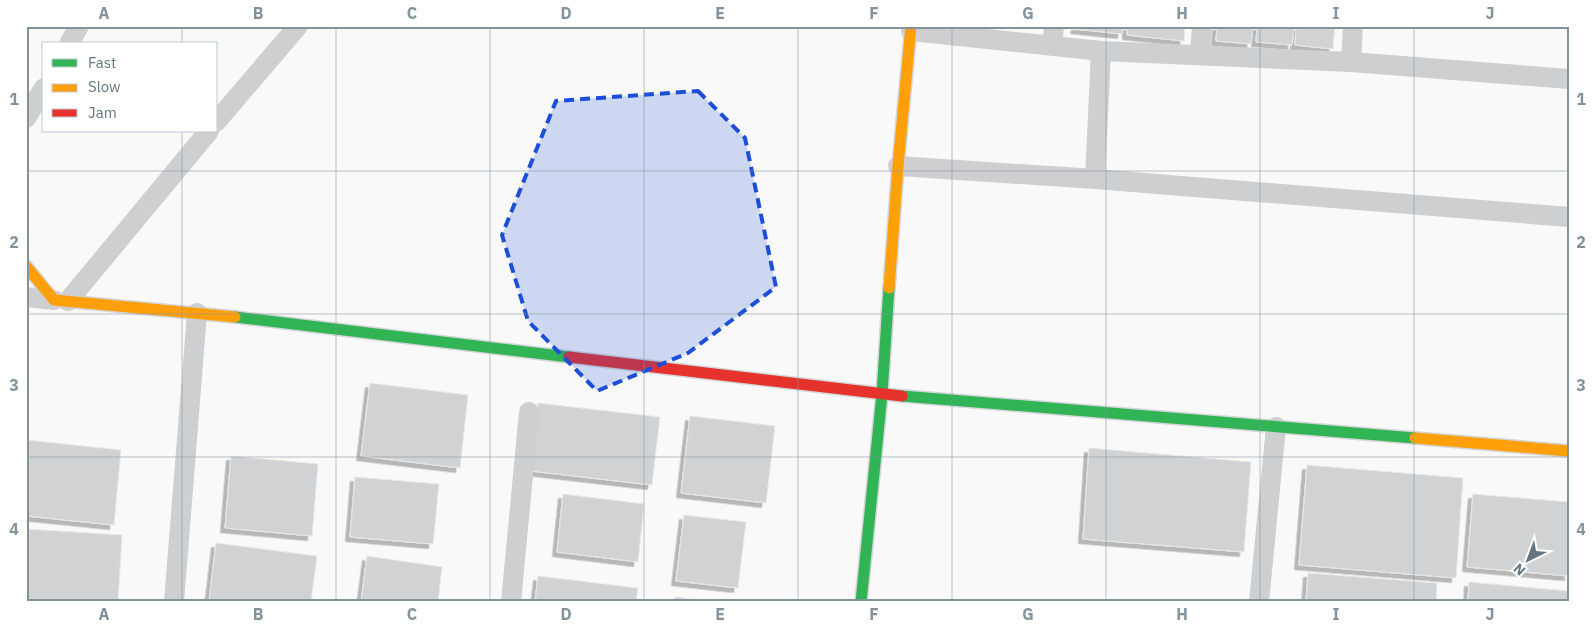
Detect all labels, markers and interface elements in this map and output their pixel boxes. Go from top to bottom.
text: A [99,3,110,23]
text: B [253,3,264,23]
text: C [407,3,417,23]
text: D [560,3,572,23]
text: E [715,3,725,23]
text: F [869,3,879,23]
text: G [1022,3,1034,23]
text: H [1176,3,1188,23]
text: I [1333,3,1340,23]
text: J [1486,3,1494,23]
legend [42,42,218,132]
text: Fast [88,53,116,72]
text: Slow [88,77,121,96]
text: 1 [9,89,19,109]
text: 1 [1576,89,1586,109]
text: Jam [88,103,117,122]
text: 2 [9,232,19,252]
text: 2 [1576,232,1586,252]
text: 3 [9,375,19,395]
text: 3 [1576,375,1586,395]
text: 4 [9,519,19,539]
text: 4 [1576,519,1586,539]
north arrow [1502,536,1552,586]
text: N [1510,560,1529,580]
text: A [99,604,110,624]
text: B [253,604,264,624]
text: C [407,604,417,624]
text: D [560,604,572,624]
text: E [715,604,725,624]
text: F [869,604,879,624]
text: G [1022,604,1034,624]
text: H [1176,604,1188,624]
text: I [1333,604,1340,624]
text: J [1486,604,1494,624]

